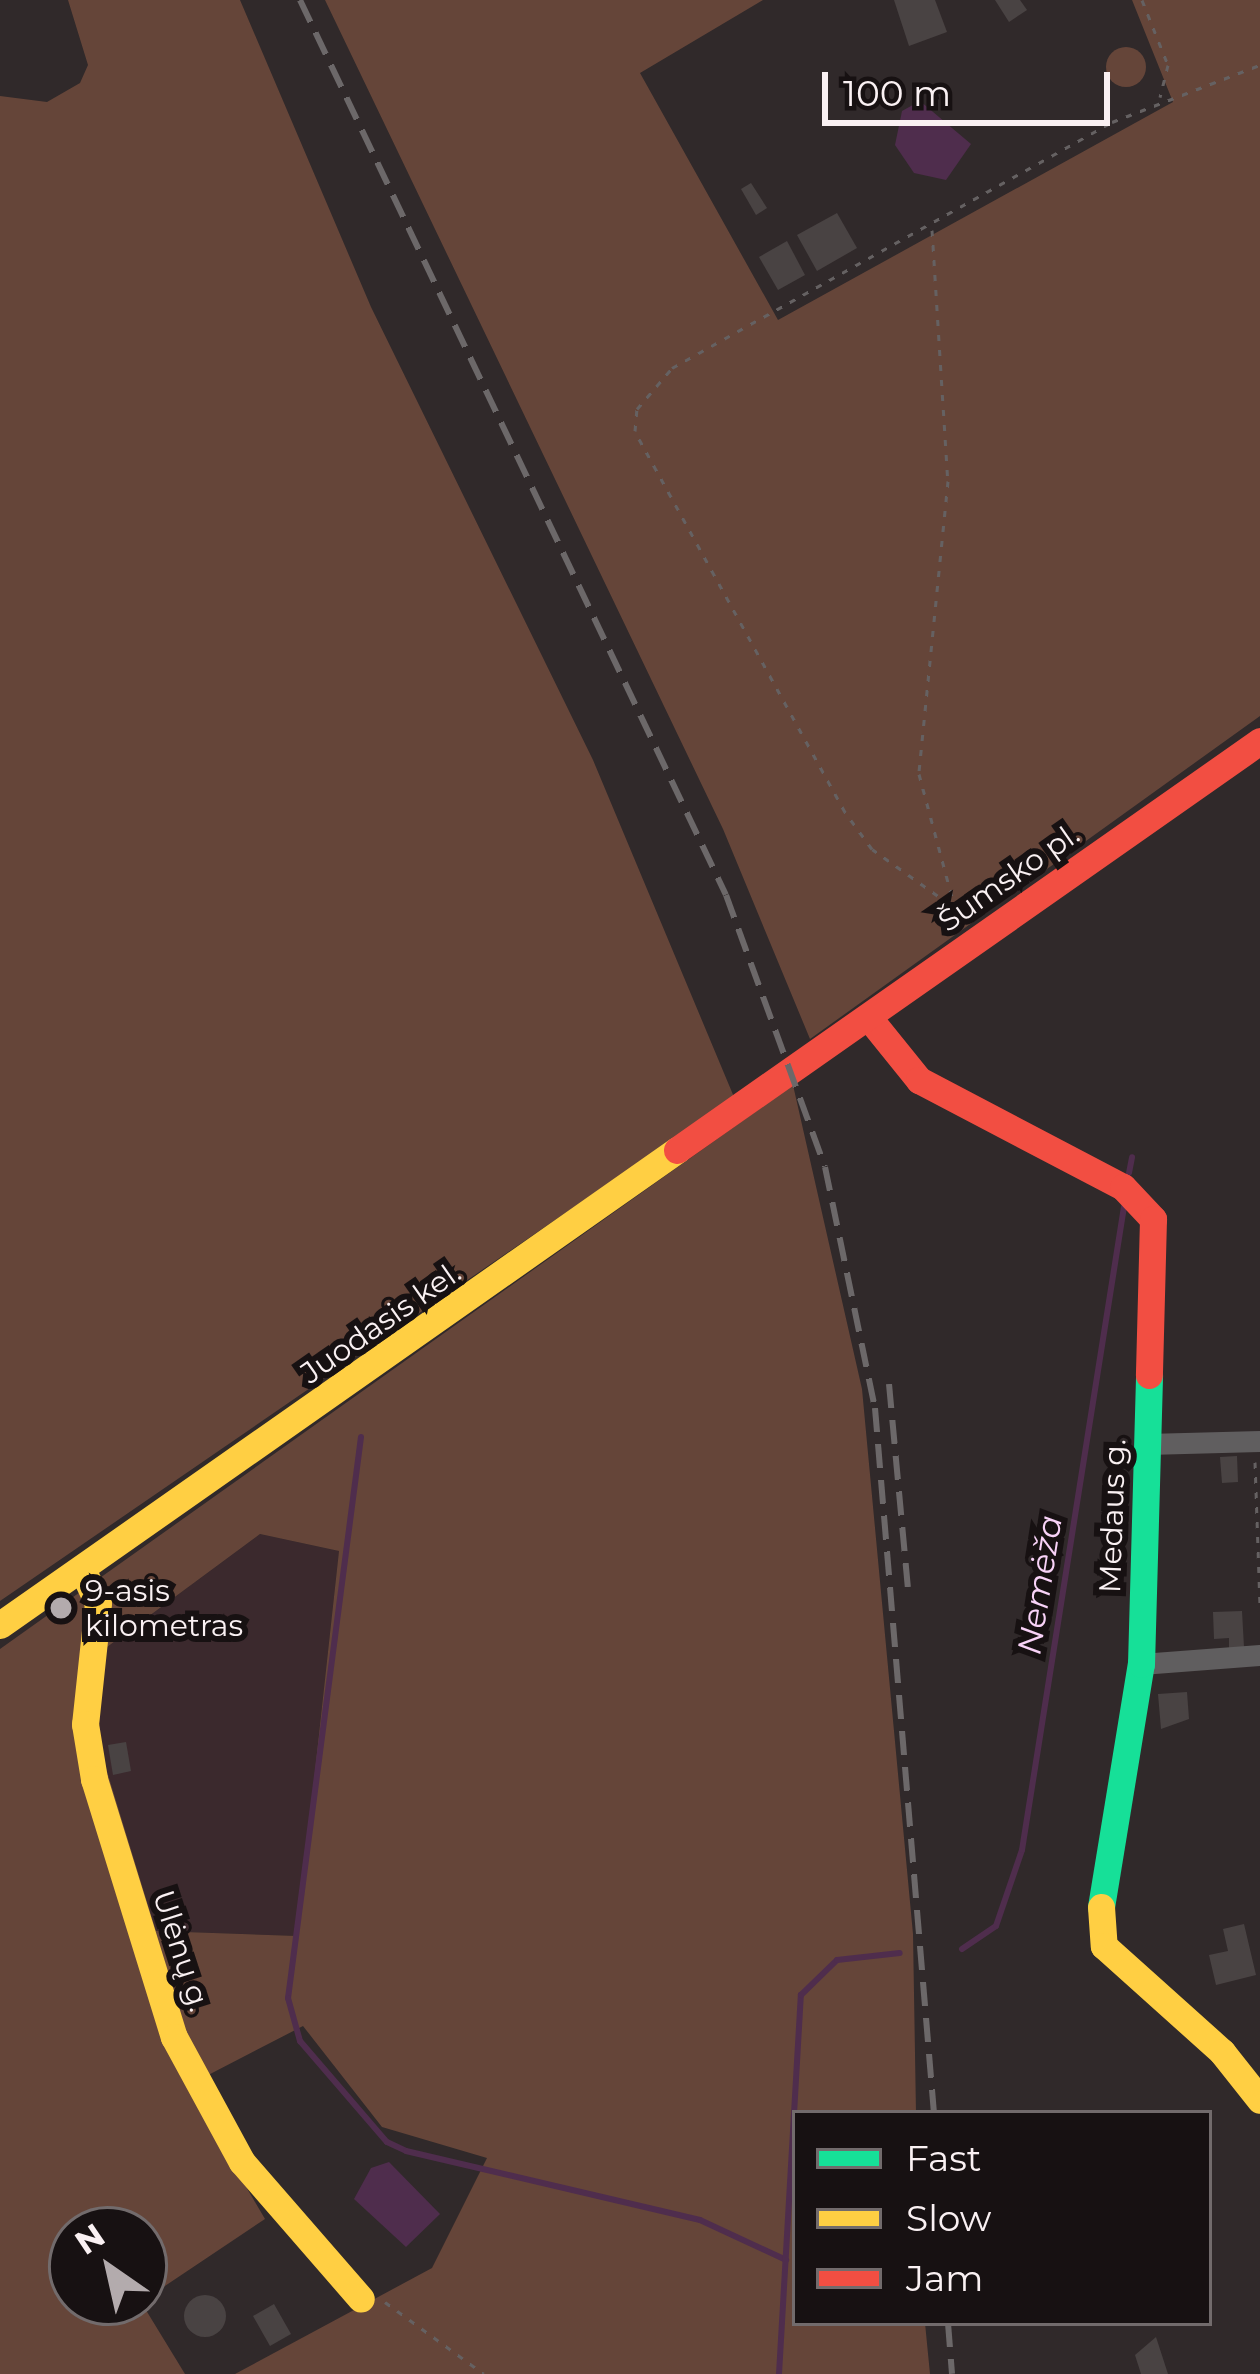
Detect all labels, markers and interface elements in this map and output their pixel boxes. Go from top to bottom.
scale bar [828,48,1116,122]
text: 100 m [843,71,951,115]
street label: Šumsko pl. [932,816,1086,940]
street label: Juodasis kel. [294,1255,468,1391]
street label: Medaus g. [1092,1438,1134,1594]
water label: Nemėža [1009,1513,1071,1657]
place label: 9-asis kilometras [85,1573,243,1644]
marker: 9-asis kilometras [48,1595,74,1621]
street label: Ulėnų g. [145,1886,217,2016]
legend [792,2110,1212,2326]
text: Fast [906,2136,981,2180]
text: Slow [906,2196,992,2240]
north arrow [48,2206,168,2326]
text: N [67,2215,112,2263]
text: Jam [906,2256,983,2300]

